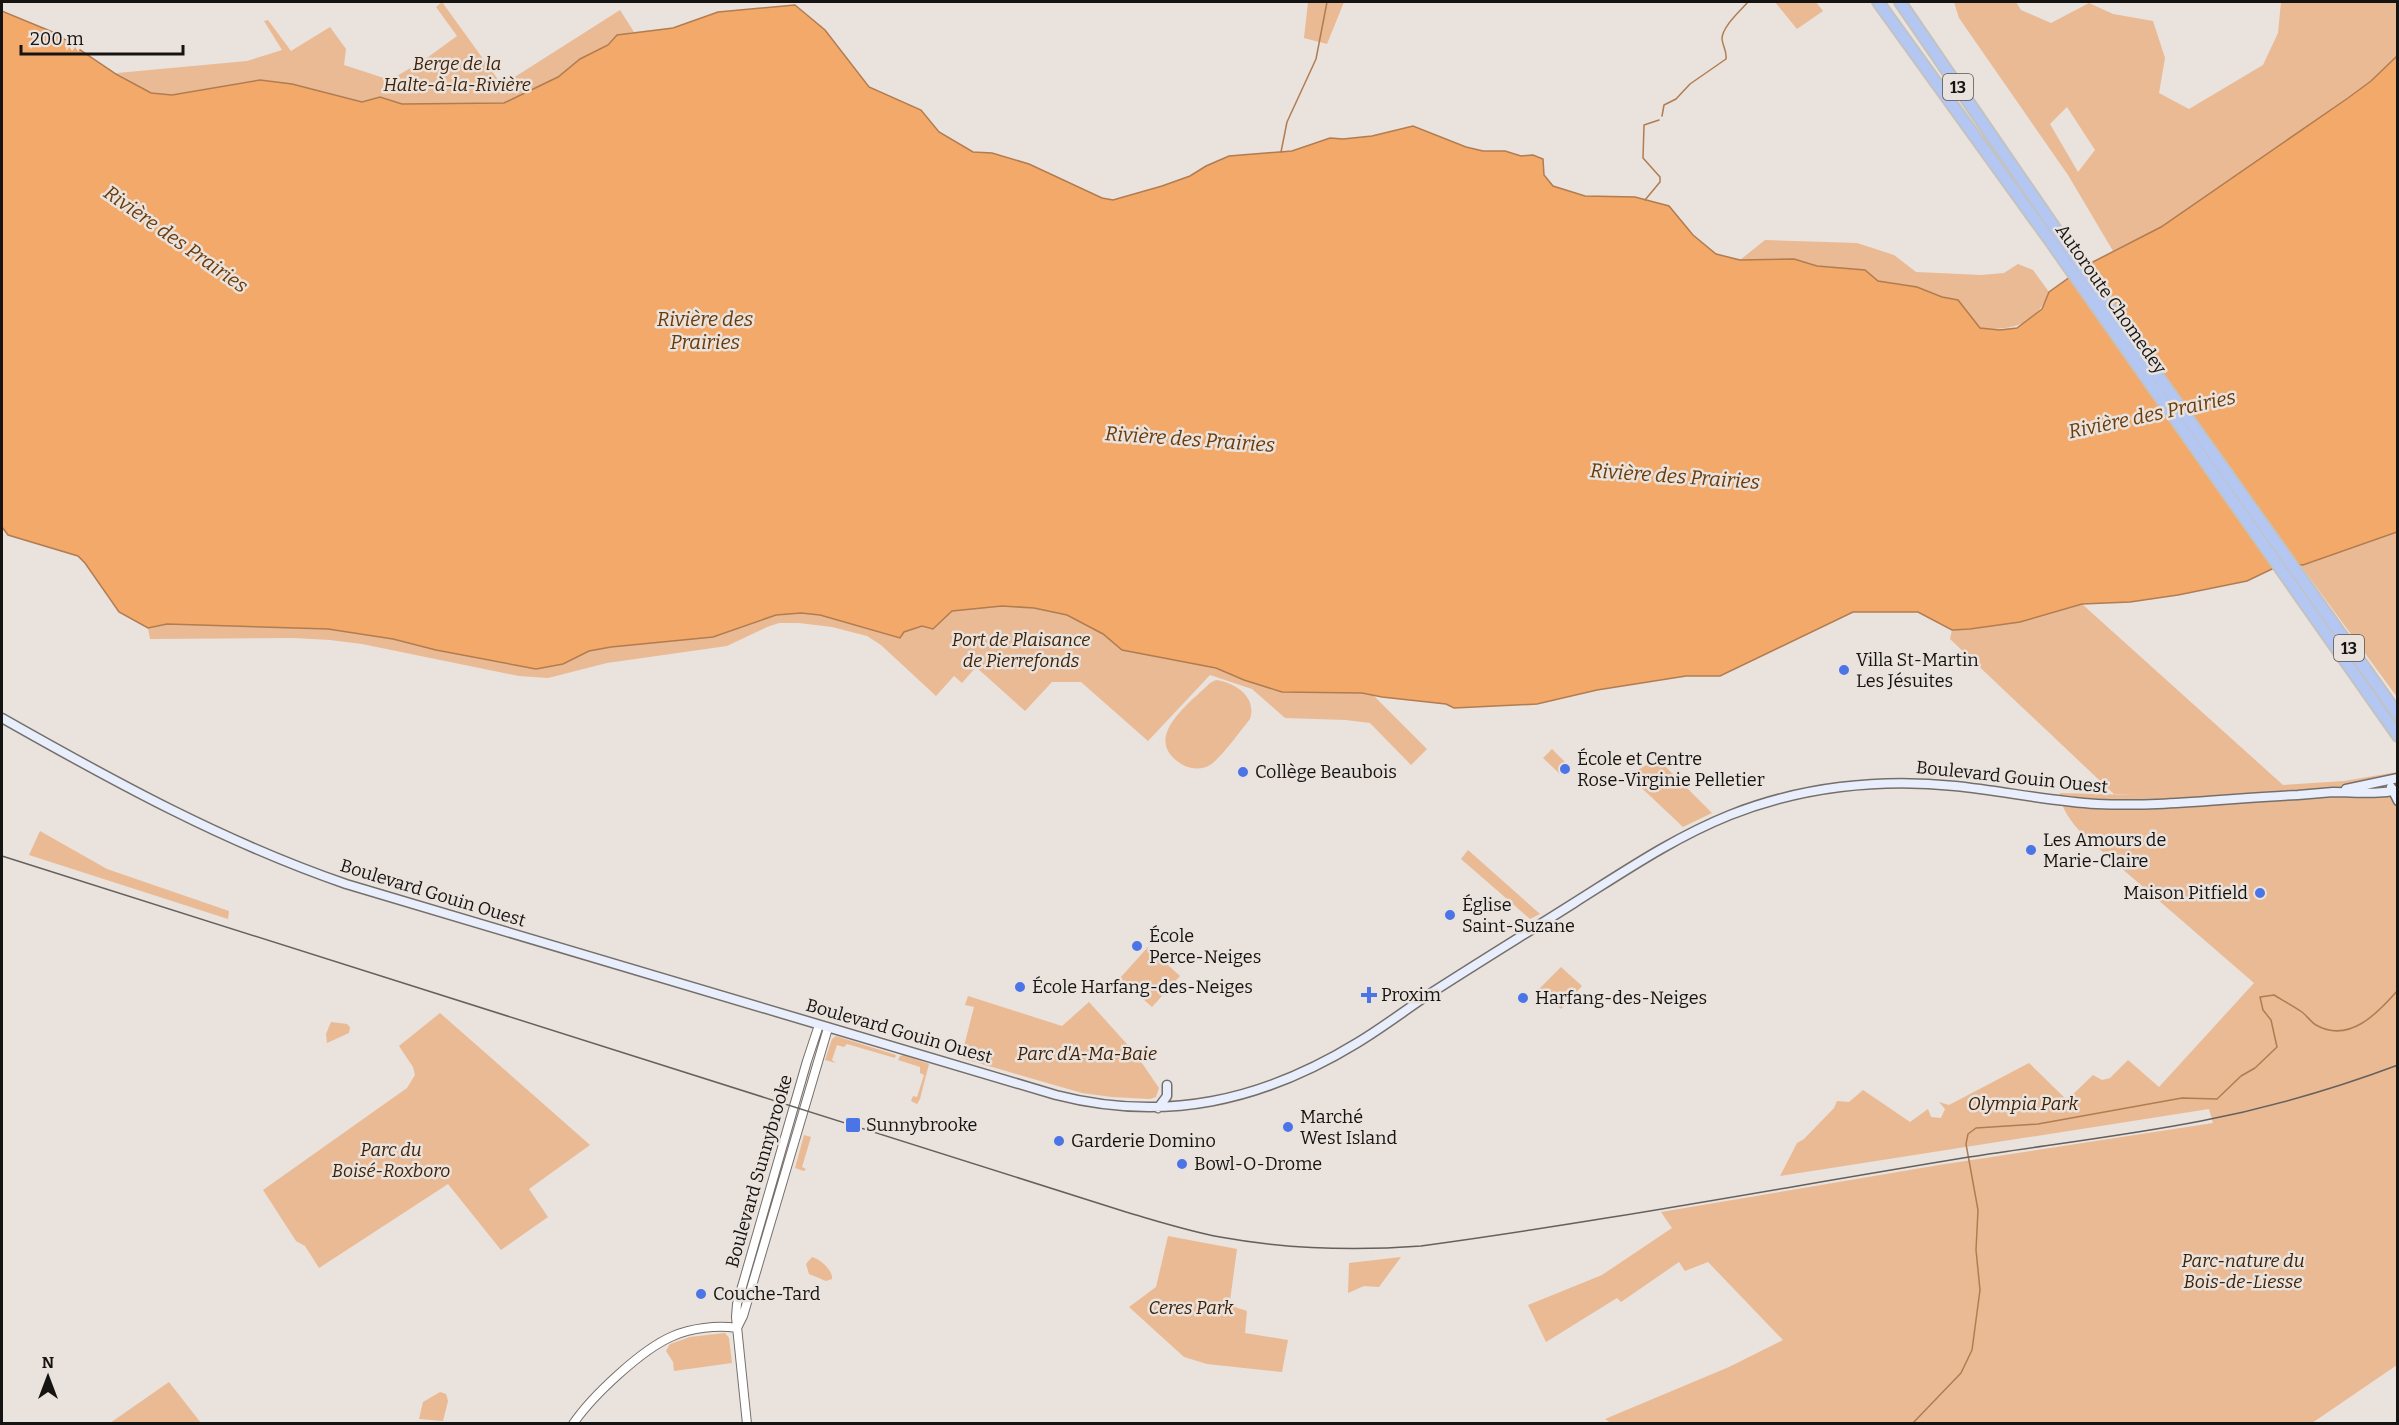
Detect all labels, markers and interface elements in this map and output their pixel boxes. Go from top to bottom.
scale bar [21,18,183,56]
text: 200 m [30,28,84,50]
park label: Berge de la Halte-à-la-Rivière [383,53,531,96]
road number: 13 [1943,74,1973,100]
water label: Rivière des Prairies [99,180,253,298]
street label: Autoroute Chomedey [2051,220,2171,379]
water label: Rivière des Prairies [657,307,753,354]
water label: Rivière des Prairies [2066,385,2238,443]
water label: Rivière des Prairies [1104,421,1276,457]
water label: Rivière des Prairies [1589,458,1761,494]
park label: Port de Plaisance de Pierrefonds [952,629,1090,672]
road number: 13 [2334,635,2364,661]
place label: Villa St-Martin Les Jésuites [1856,649,1979,692]
marker: Villa St-Martin Les Jésuites [1837,663,1851,677]
place label: École et Centre Rose-Virginie Pelletier [1577,747,1765,791]
street label: Boulevard Gouin Ouest [1915,756,2110,798]
place label: Collège Beaubois [1255,761,1397,783]
marker: École et Centre Rose-Virginie Pelletier [1558,762,1572,776]
marker: Collège Beaubois [1236,765,1250,779]
place label: Les Amours de Marie-Claire [2043,829,2166,872]
marker: Les Amours de Marie-Claire [2024,843,2038,857]
street label: Boulevard Gouin Ouest [338,854,529,932]
place label: Maison Pitfield [2123,882,2248,904]
marker: Maison Pitfield [2253,886,2267,900]
place label: Église Saint-Suzane [1462,893,1575,937]
marker: Église Saint-Suzane [1443,908,1457,922]
place label: École Perce-Neiges [1149,924,1261,968]
marker: École Perce-Neiges [1130,939,1144,953]
place label: École Harfang-des-Neiges [1032,975,1253,998]
marker: École Harfang-des-Neiges [1013,980,1027,994]
place label: Proxim [1381,984,1441,1006]
place label: Harfang-des-Neiges [1535,987,1707,1009]
marker: Proxim [1362,988,1376,1002]
marker: Harfang-des-Neiges [1516,991,1530,1005]
street label: Boulevard Gouin Ouest [803,994,995,1068]
park label: Parc d'A-Ma-Baie [1017,1043,1157,1065]
street label: Boulevard Sunnybrooke [721,1072,797,1270]
park label: Olympia Park [1968,1093,2078,1115]
place label: Marché West Island [1300,1106,1398,1149]
place label: Sunnybrooke [866,1114,977,1136]
marker: Sunnybrooke [844,1116,862,1134]
marker: Marché West Island [1281,1120,1295,1134]
place label: Garderie Domino [1071,1130,1216,1152]
marker: Garderie Domino [1052,1134,1066,1148]
park label: Parc du Boisé-Roxboro [332,1139,450,1182]
place label: Bowl-O-Drome [1194,1153,1322,1175]
marker: Bowl-O-Drome [1175,1157,1189,1171]
park label: Parc-nature du Bois-de-Liesse [2181,1250,2305,1293]
place label: Couche-Tard [713,1283,821,1305]
marker: Couche-Tard [694,1287,708,1301]
park label: Ceres Park [1148,1297,1234,1319]
north arrow [18,1347,78,1407]
text: N [42,1353,54,1372]

